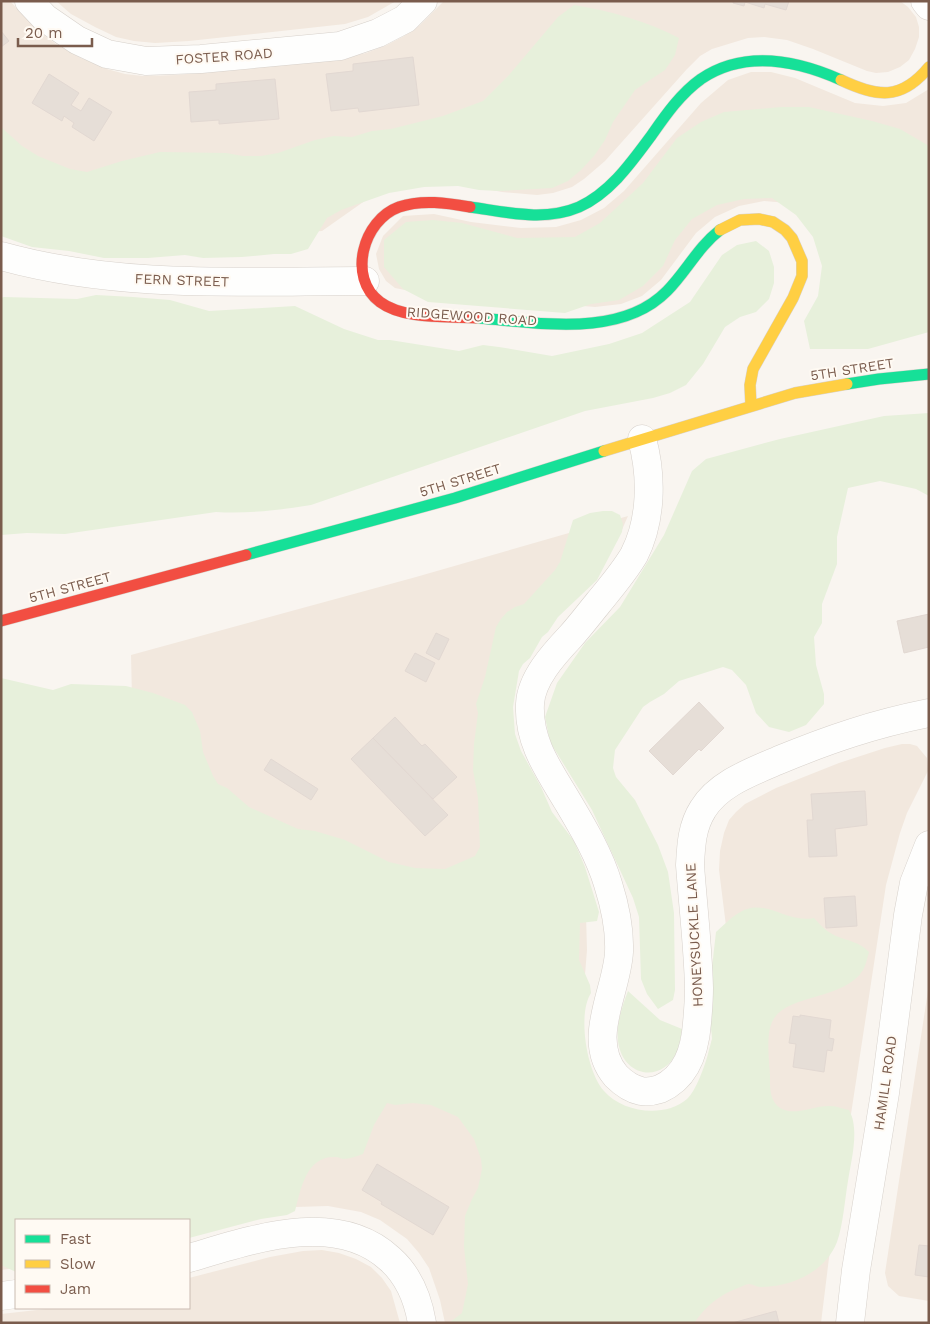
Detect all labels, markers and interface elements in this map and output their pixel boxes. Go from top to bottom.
scale bar [18,15,91,47]
text: 20 m [25,24,63,42]
street label: FOSTER ROAD [175,45,273,67]
street label: FERN STREET [135,270,230,290]
street label: RIDGEWOOD ROAD [406,303,538,329]
street label: 5TH STREET [809,354,895,383]
street label: 5TH STREET [417,460,503,500]
street label: 5TH STREET [27,568,113,606]
street label: HONEYSUCKLE LANE [682,862,706,1007]
street label: HAMILL ROAD [870,1035,900,1131]
legend [15,1219,190,1309]
text: Fast [60,1230,92,1248]
text: Slow [60,1255,96,1273]
text: Jam [60,1280,91,1298]

